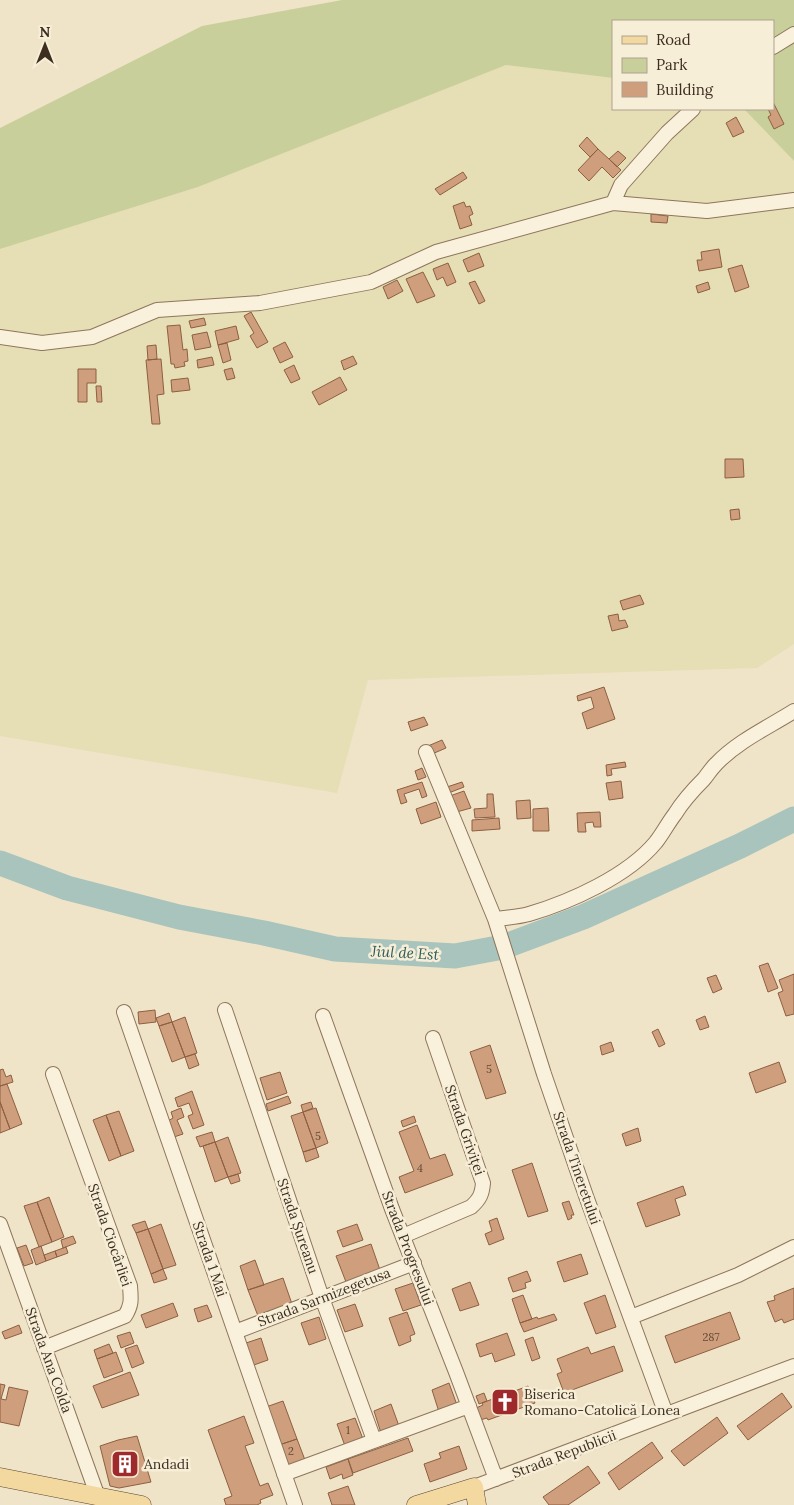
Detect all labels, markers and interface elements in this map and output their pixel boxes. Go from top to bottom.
north arrow [20,20,70,70]
legend [612,20,774,110]
text: N [40,23,51,41]
text: Road [656,30,691,49]
text: Park [656,55,687,74]
text: Building [656,80,714,99]
water label: Jiul de Est [370,941,440,964]
house number: 5 [486,1062,492,1076]
street label: Strada Griviței [441,1082,489,1178]
street label: Strada Tineretului [549,1109,605,1227]
house number: 5 [315,1129,321,1143]
house number: 4 [417,1161,423,1175]
street label: Strada Șureanu [273,1176,323,1276]
street label: Strada Ciocârliei [84,1181,136,1289]
street label: Strada Progresului [378,1188,438,1308]
street label: Strada 1 Mai [189,1219,231,1299]
street label: Strada Sarmizegetusa [255,1263,393,1331]
street label: Strada Ana Colda [22,1305,76,1415]
house number: 287 [702,1330,720,1344]
place label: Biserica Romano-Catolică Lonea [524,1385,680,1419]
church icon: Biserica Romano-Catolică Lonea [490,1387,520,1417]
house number: 1 [346,1423,350,1437]
street label: Strada Republicii [509,1426,619,1482]
house number: 2 [288,1444,294,1458]
building icon: Andadi [110,1449,140,1479]
place label: Andadi [143,1455,189,1473]

